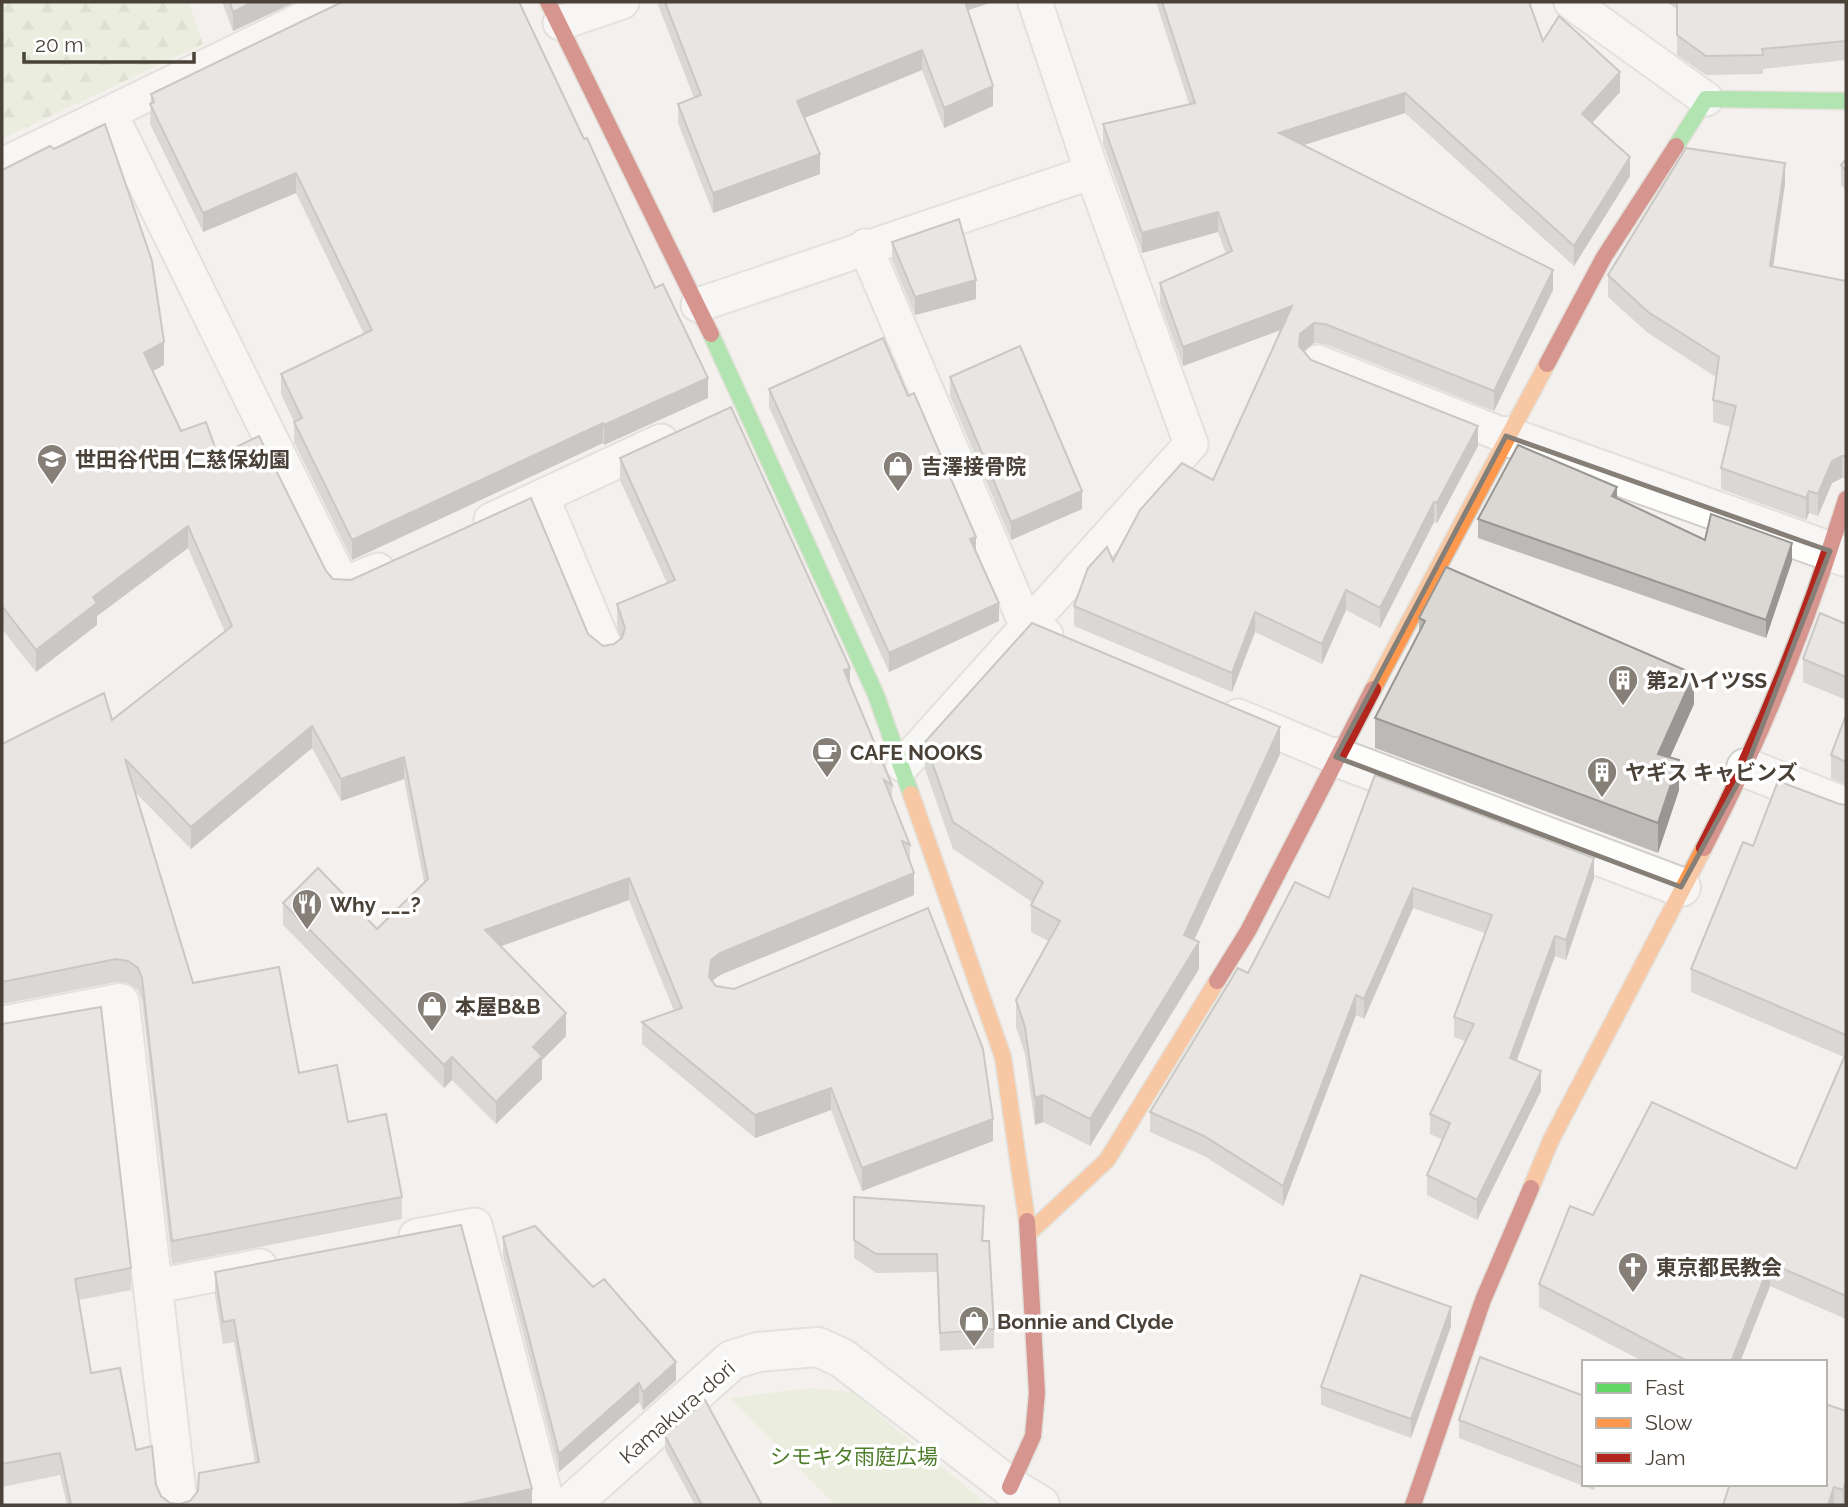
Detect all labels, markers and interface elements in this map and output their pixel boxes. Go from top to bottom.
scale bar [24,21,194,65]
text: 20 m [35,32,83,57]
school or university icon: 世田谷代田 仁慈保幼園 [35,442,69,486]
place label: 世田谷代田 仁慈保幼園 [75,447,290,472]
shop icon: 吉澤接骨院 [881,449,915,493]
place label: 吉澤接骨院 [921,454,1026,479]
building icon: 第2ハイツSS [1606,663,1640,707]
place label: 第2ハイツSS [1646,668,1767,693]
cafe icon: CAFE NOOKS [810,735,844,779]
place label: CAFE NOOKS [850,740,983,765]
building icon: ヤギス キャビンズ [1585,755,1619,799]
place label: ヤギス キャビンズ [1625,760,1798,785]
restaurant icon: Why ___? [290,887,324,931]
place label: Why ___? [330,892,421,917]
shop icon: 本屋B&B [415,989,449,1033]
place label: 本屋B&B [455,994,541,1019]
church icon: 東京都民教会 [1616,1250,1650,1294]
place label: 東京都民教会 [1656,1255,1782,1280]
shop icon: Bonnie and Clyde [957,1304,991,1348]
place label: Bonnie and Clyde [997,1309,1174,1334]
street label: Kamakura-dori [614,1355,740,1469]
legend [1582,1360,1827,1486]
text: Fast [1645,1375,1685,1400]
text: Slow [1645,1410,1693,1435]
park label: シモキタ雨庭広場 [770,1444,938,1469]
text: Jam [1645,1445,1686,1470]

